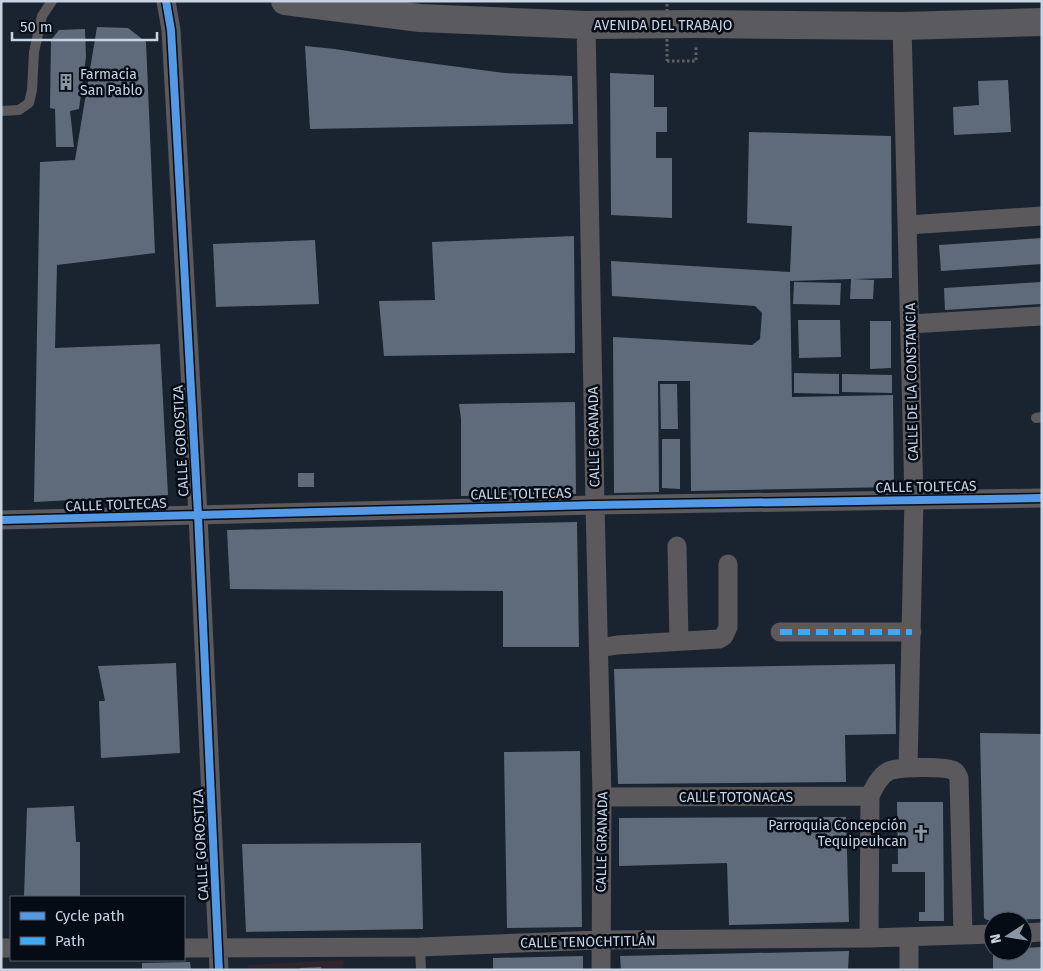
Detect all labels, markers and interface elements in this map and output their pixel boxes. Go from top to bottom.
scale bar [12,10,158,42]
street label: AVENIDA DEL TRABAJO [594,17,732,34]
text: 50 m [20,18,53,36]
place label: Farmacia San Pablo [80,66,143,99]
building icon: Farmacia San Pablo [56,72,76,92]
street label: CALLE DE LA CONSTANCIA [902,303,922,461]
street label: CALLE GOROSTIZA [170,385,192,497]
street label: CALLE GRANADA [585,386,603,488]
street label: CALLE TOLTECAS [875,478,977,496]
street label: CALLE TOLTECAS [470,485,572,503]
street label: CALLE TOLTECAS [65,495,167,515]
street label: CALLE GOROSTIZA [190,789,212,901]
street label: CALLE TOTONACAS [679,789,794,806]
street label: CALLE GRANADA [593,791,611,893]
place label: Parroquia Concepción Tequipeuhcan [768,817,907,850]
church icon: Parroquia Concepción Tequipeuhcan [911,823,931,843]
legend [10,896,185,961]
text: Cycle path [55,907,125,925]
north arrow [983,911,1033,961]
street label: CALLE TENOCHTITLÁN [520,931,656,952]
text: Path [55,932,85,950]
text: N [986,932,1005,945]

